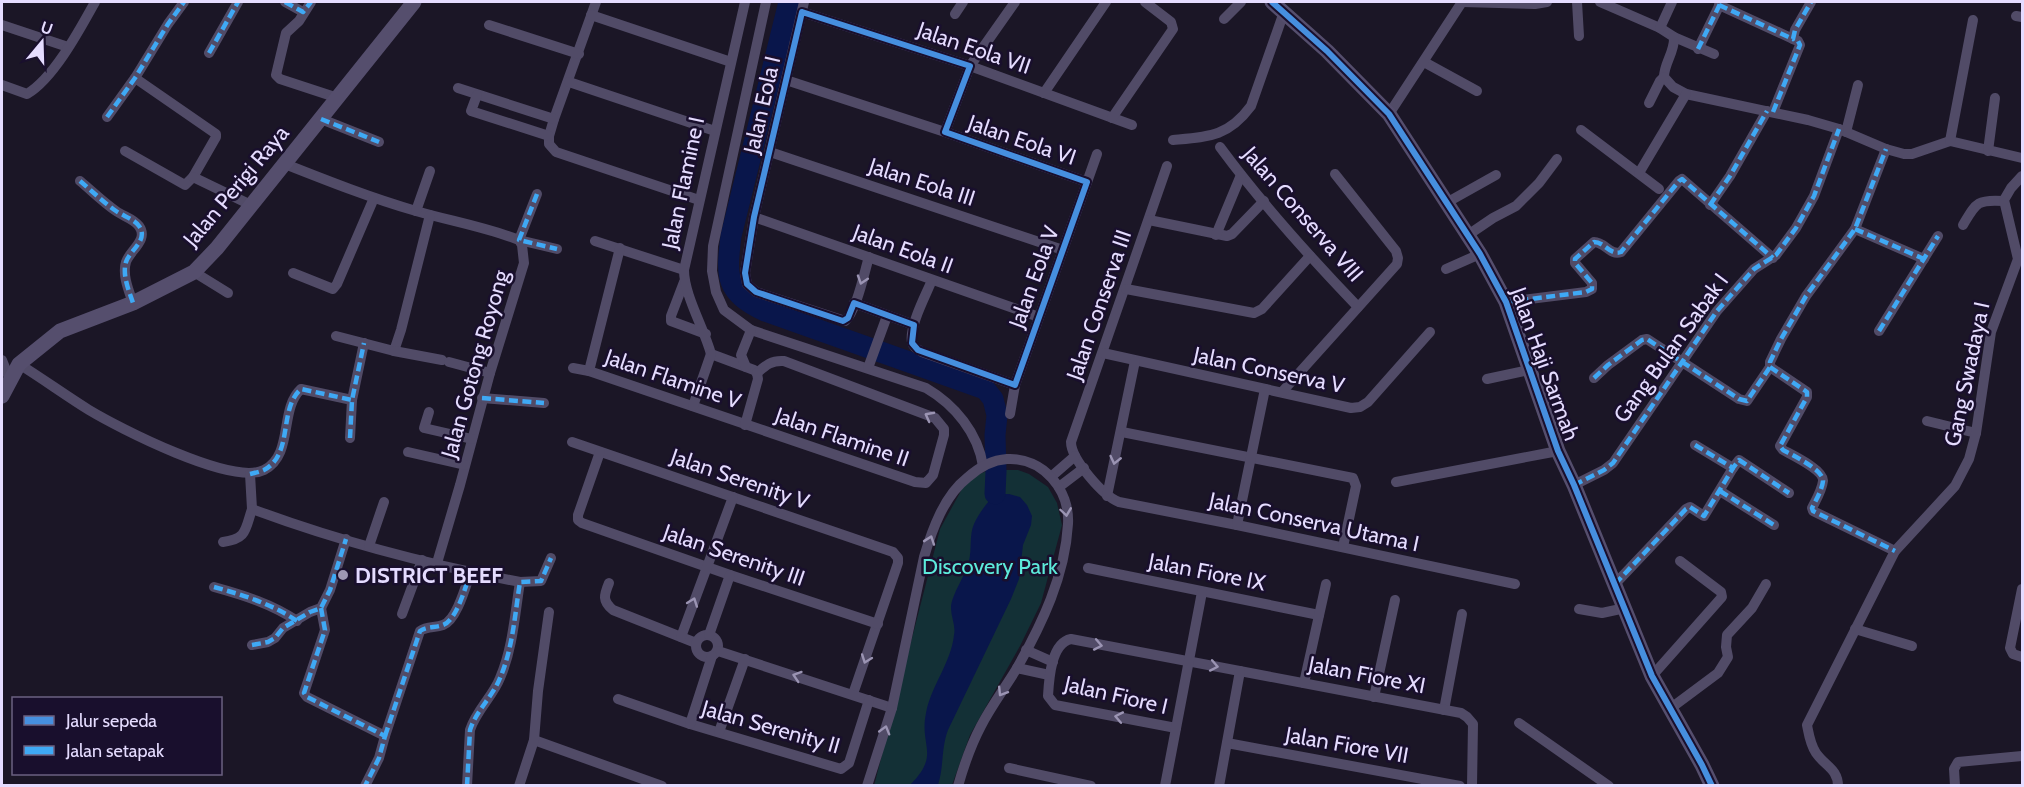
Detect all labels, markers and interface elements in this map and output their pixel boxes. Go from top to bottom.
north arrow [12,12,72,72]
street label: Jalan Eola VII [913,16,1034,80]
text: U [38,17,55,39]
street label: Jalan Eola I [737,54,786,157]
street label: Jalan Eola VI [963,109,1080,171]
street label: Jalan Flamine I [656,115,710,252]
street label: Jalan Perigi Raya [177,120,295,253]
street label: Jalan Conserva VIII [1236,140,1369,287]
street label: Jalan Eola III [864,152,979,212]
street label: Jalan Eola II [848,218,957,280]
street label: Jalan Eola V [1003,222,1065,333]
street label: Jalan Conserva III [1060,226,1137,385]
street label: Jalan Gotong Royong [435,266,515,462]
street label: Gang Bulan Sabak I [1608,268,1734,428]
one-way arrow [857,274,869,285]
street label: Jalan Haji Sarmah [1504,283,1585,444]
street label: Gang Swadaya I [1939,299,1995,449]
street label: Jalan Conserva V [1190,341,1347,399]
street label: Jalan Flamine V [600,343,745,415]
street label: Jalan Flamine II [771,401,913,473]
one-way arrow [924,412,935,423]
street label: Jalan Serenity V [666,442,813,516]
one-way arrow [1109,455,1122,465]
street label: Jalan Conserva Utama I [1205,486,1422,557]
one-way arrow [1060,507,1072,517]
street label: Jalan Serenity III [659,518,808,592]
one-way arrow [922,535,935,546]
street label: Jalan Fiore IX [1145,547,1268,597]
park label: Discovery Park [922,553,1058,580]
place label: DISTRICT BEEF [355,562,503,589]
marker: DISTRICT BEEF [336,568,350,582]
one-way arrow [686,597,699,608]
one-way arrow [1093,638,1103,651]
street label: Jalan Fiore XI [1305,650,1428,700]
one-way arrow [860,653,873,664]
one-way arrow [1209,659,1219,672]
street label: Jalan Fiore I [1061,670,1170,720]
one-way arrow [792,671,803,683]
one-way arrow [997,686,1009,696]
street label: Jalan Serenity II [698,694,843,760]
legend [12,697,222,775]
text: Jalur sepeda [65,710,157,732]
one-way arrow [1114,711,1124,724]
street label: Jalan Fiore VII [1282,721,1411,769]
one-way arrow [878,725,891,735]
text: Jalan setapak [65,740,165,762]

